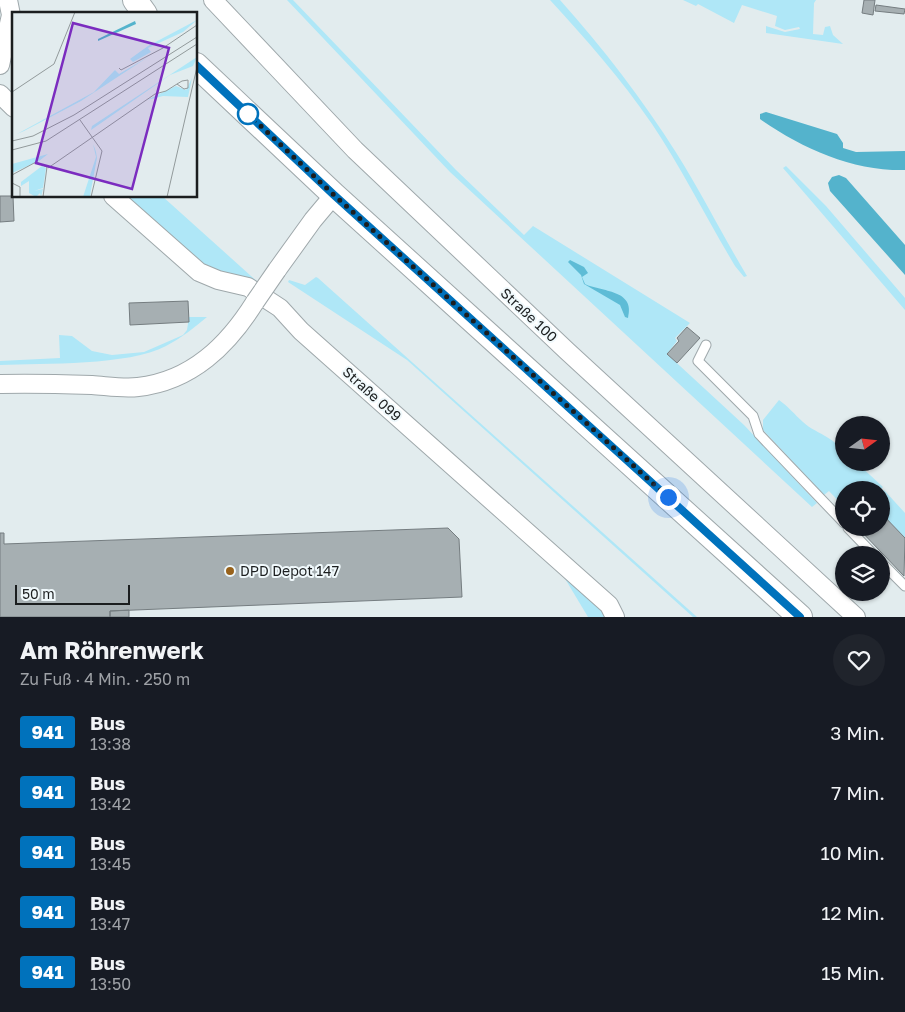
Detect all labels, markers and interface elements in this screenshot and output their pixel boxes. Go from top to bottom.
inset map [12,12,198,198]
unlabelled marker [237,103,259,125]
street label: Straße 100 [497,284,561,345]
street label: Straße 099 [340,363,405,424]
north arrow [835,416,890,471]
map controls [835,416,890,601]
button: locate [835,481,890,536]
your location [656,485,681,510]
button: layers [835,546,890,601]
place label: DPD Depot 147 [240,562,339,579]
marker: DPD Depot 147 [224,565,236,577]
scale bar [15,582,130,605]
text: 50 m [22,585,55,602]
button: heart [833,634,885,686]
text: Am Röhrenwerk [20,635,204,664]
text: Zu Fuß · 4 Min. · 250 m [20,669,190,689]
text: Bus [90,711,125,734]
text: 941 [32,721,63,743]
text: 3 Min. [830,721,885,744]
text: 13:38 [90,734,131,754]
text: Bus [90,771,125,794]
text: 941 [32,781,63,803]
text: 7 Min. [831,781,885,804]
text: 13:42 [90,794,131,814]
text: Bus [90,831,125,854]
text: 941 [32,841,63,863]
text: 10 Min. [820,841,885,864]
text: 13:45 [90,854,131,874]
text: Bus [90,891,125,914]
text: 941 [32,901,63,923]
text: 12 Min. [821,901,885,924]
text: 13:47 [90,914,130,934]
text: Bus [90,951,125,974]
text: 941 [32,961,63,983]
text: 15 Min. [821,961,885,984]
text: 13:50 [90,974,131,994]

